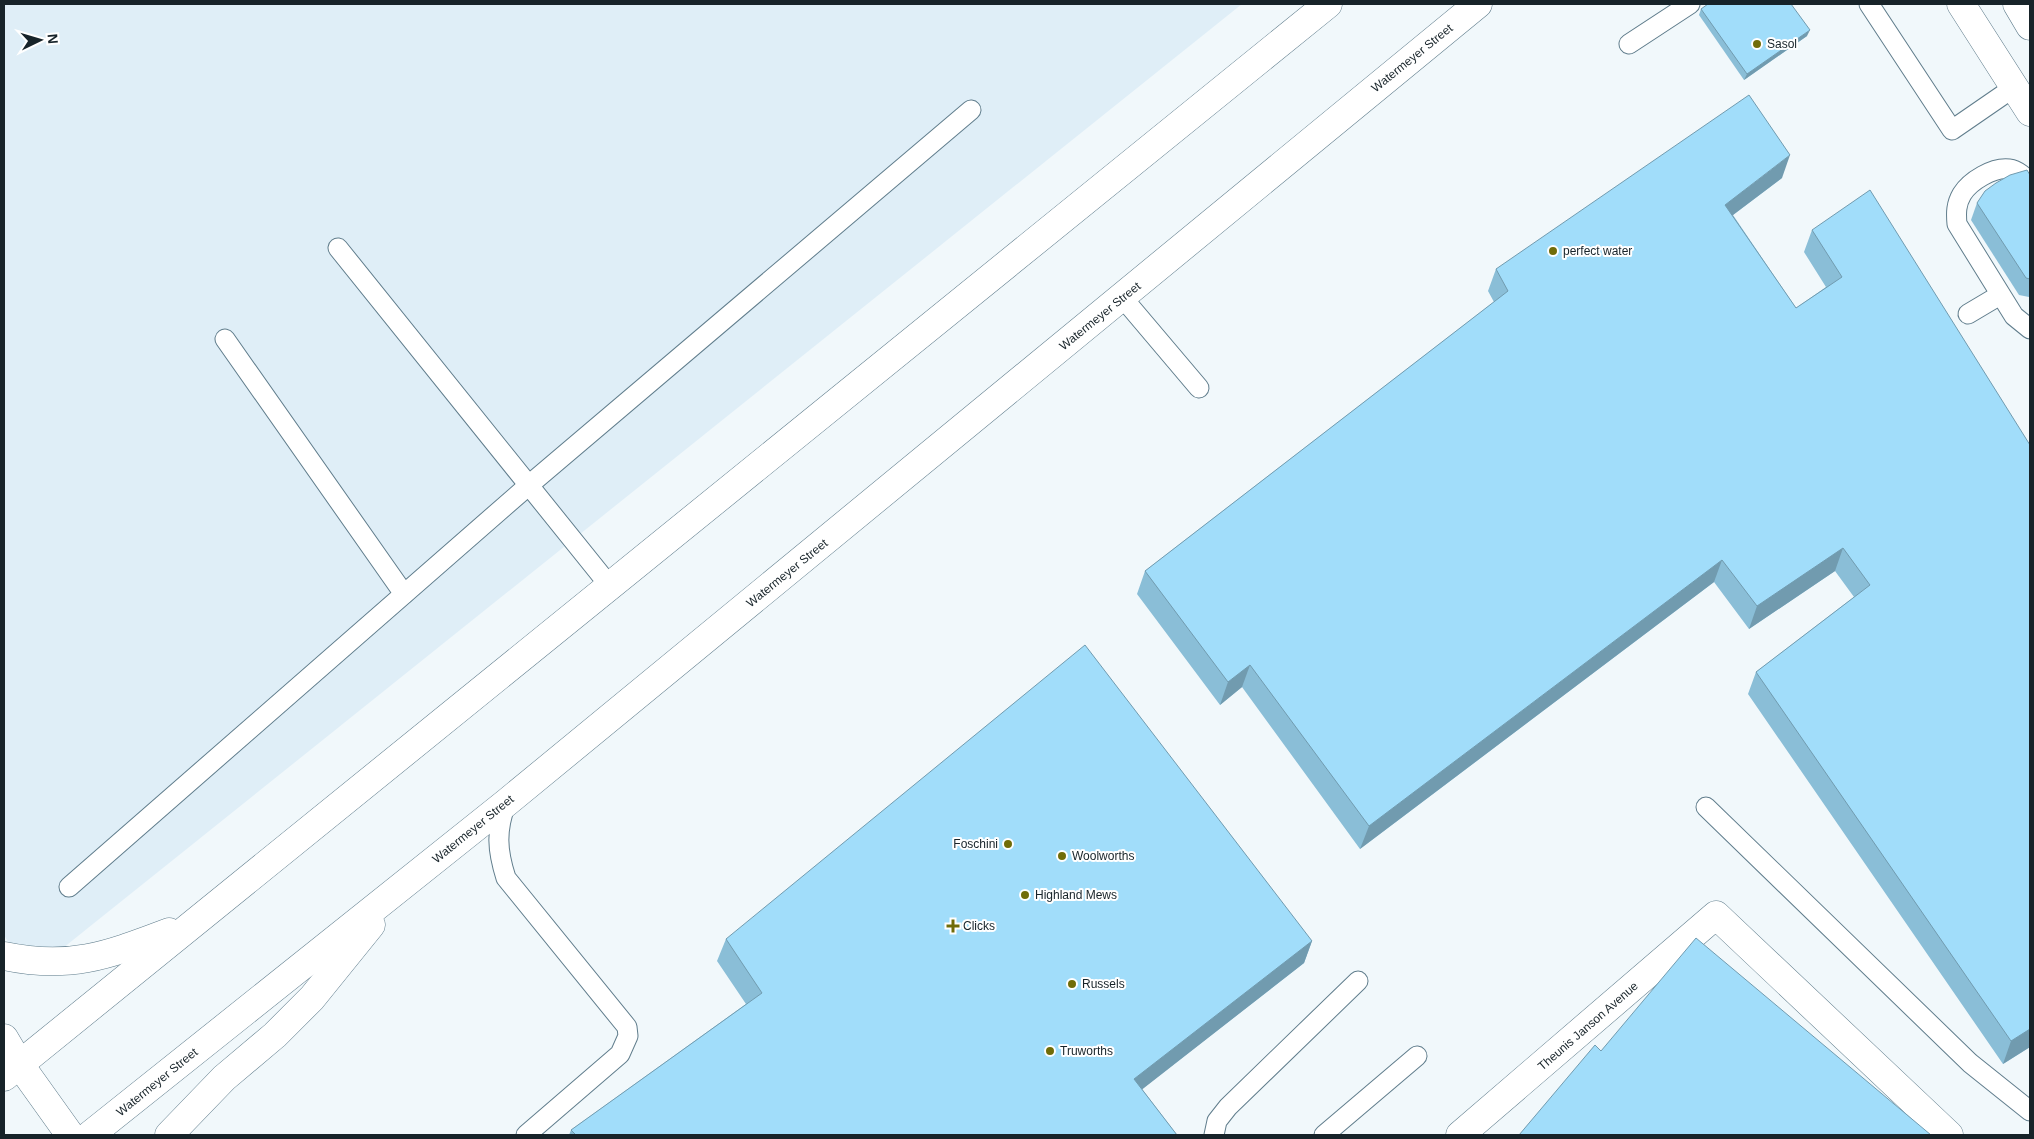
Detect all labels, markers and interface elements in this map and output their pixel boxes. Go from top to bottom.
north arrow [15,15,65,65]
street label: Watermeyer Street [1369,21,1456,95]
text: N [45,33,61,45]
place label: Sasol [1767,37,1797,51]
marker: Sasol [1751,38,1763,50]
place label: perfect water [1563,244,1632,258]
marker: perfect water [1547,245,1559,257]
street label: Watermeyer Street [1057,279,1144,353]
street label: Watermeyer Street [744,536,831,610]
street label: Watermeyer Street [430,792,517,866]
place label: Foschini [953,837,998,851]
marker: Foschini [1002,838,1014,850]
place label: Woolworths [1072,849,1134,863]
marker: Woolworths [1056,850,1068,862]
place label: Highland Mews [1035,888,1117,902]
marker: Highland Mews [1019,889,1031,901]
place label: Clicks [963,919,995,933]
marker: Clicks [947,920,959,932]
place label: Russels [1082,977,1125,991]
marker: Russels [1066,978,1078,990]
street label: Theunis Janson Avenue [1535,979,1641,1073]
place label: Truworths [1060,1044,1113,1058]
street label: Watermeyer Street [114,1045,201,1119]
marker: Truworths [1044,1045,1056,1057]

